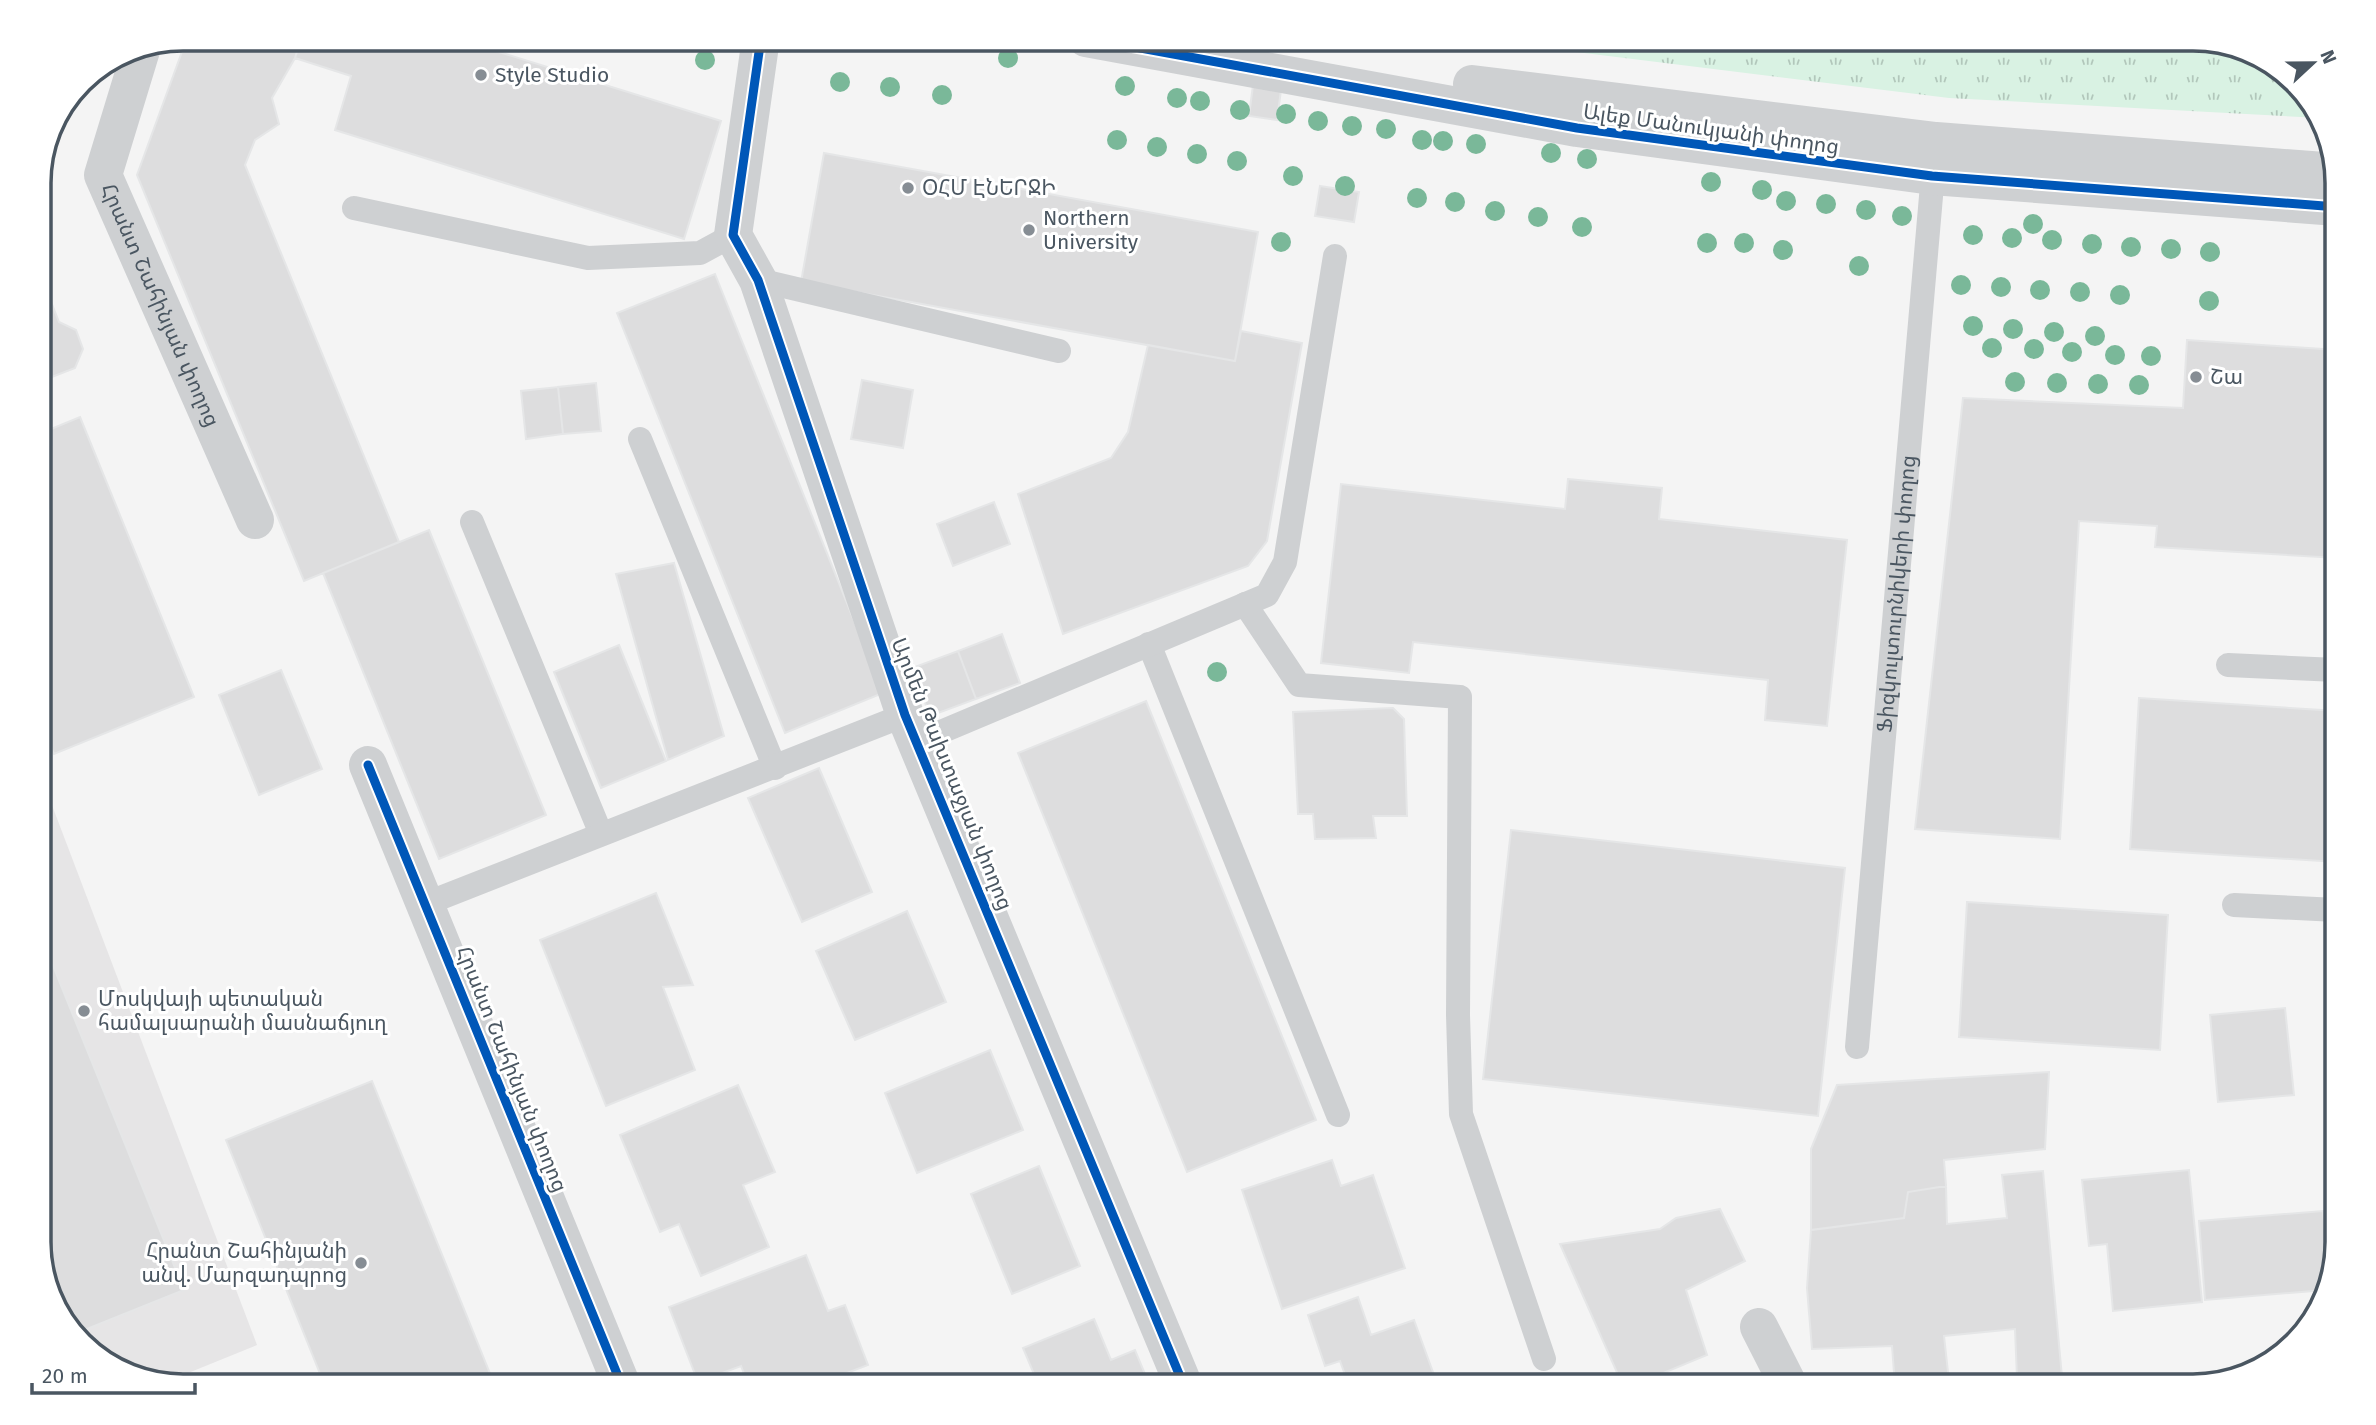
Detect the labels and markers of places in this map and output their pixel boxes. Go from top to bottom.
place label: Style Studio [495,62,609,88]
marker: Style Studio [473,67,489,83]
place label: ՕՀՄ ԷՆԵՐՋԻ [922,175,1056,201]
marker: ՕՀՄ ԷՆԵՐՋԻ [900,180,916,196]
place label: Northern University [1043,205,1139,255]
marker: Northern University [1021,222,1037,238]
place label: Շա [2210,364,2243,390]
marker: Շա [2188,369,2204,385]
place label: Մոսկվայի պետական համալսարանի մասնաճյուղ [98,986,388,1036]
marker: Մոսկվայի պետական համալսարանի մասնաճյուղ [76,1003,92,1019]
place label: Հրանտ Շահինյանի անվ. Մարզադպրոց [141,1238,347,1288]
marker: Հրանտ Շահինյանի անվ. Մարզադպրոց [353,1255,369,1271]

